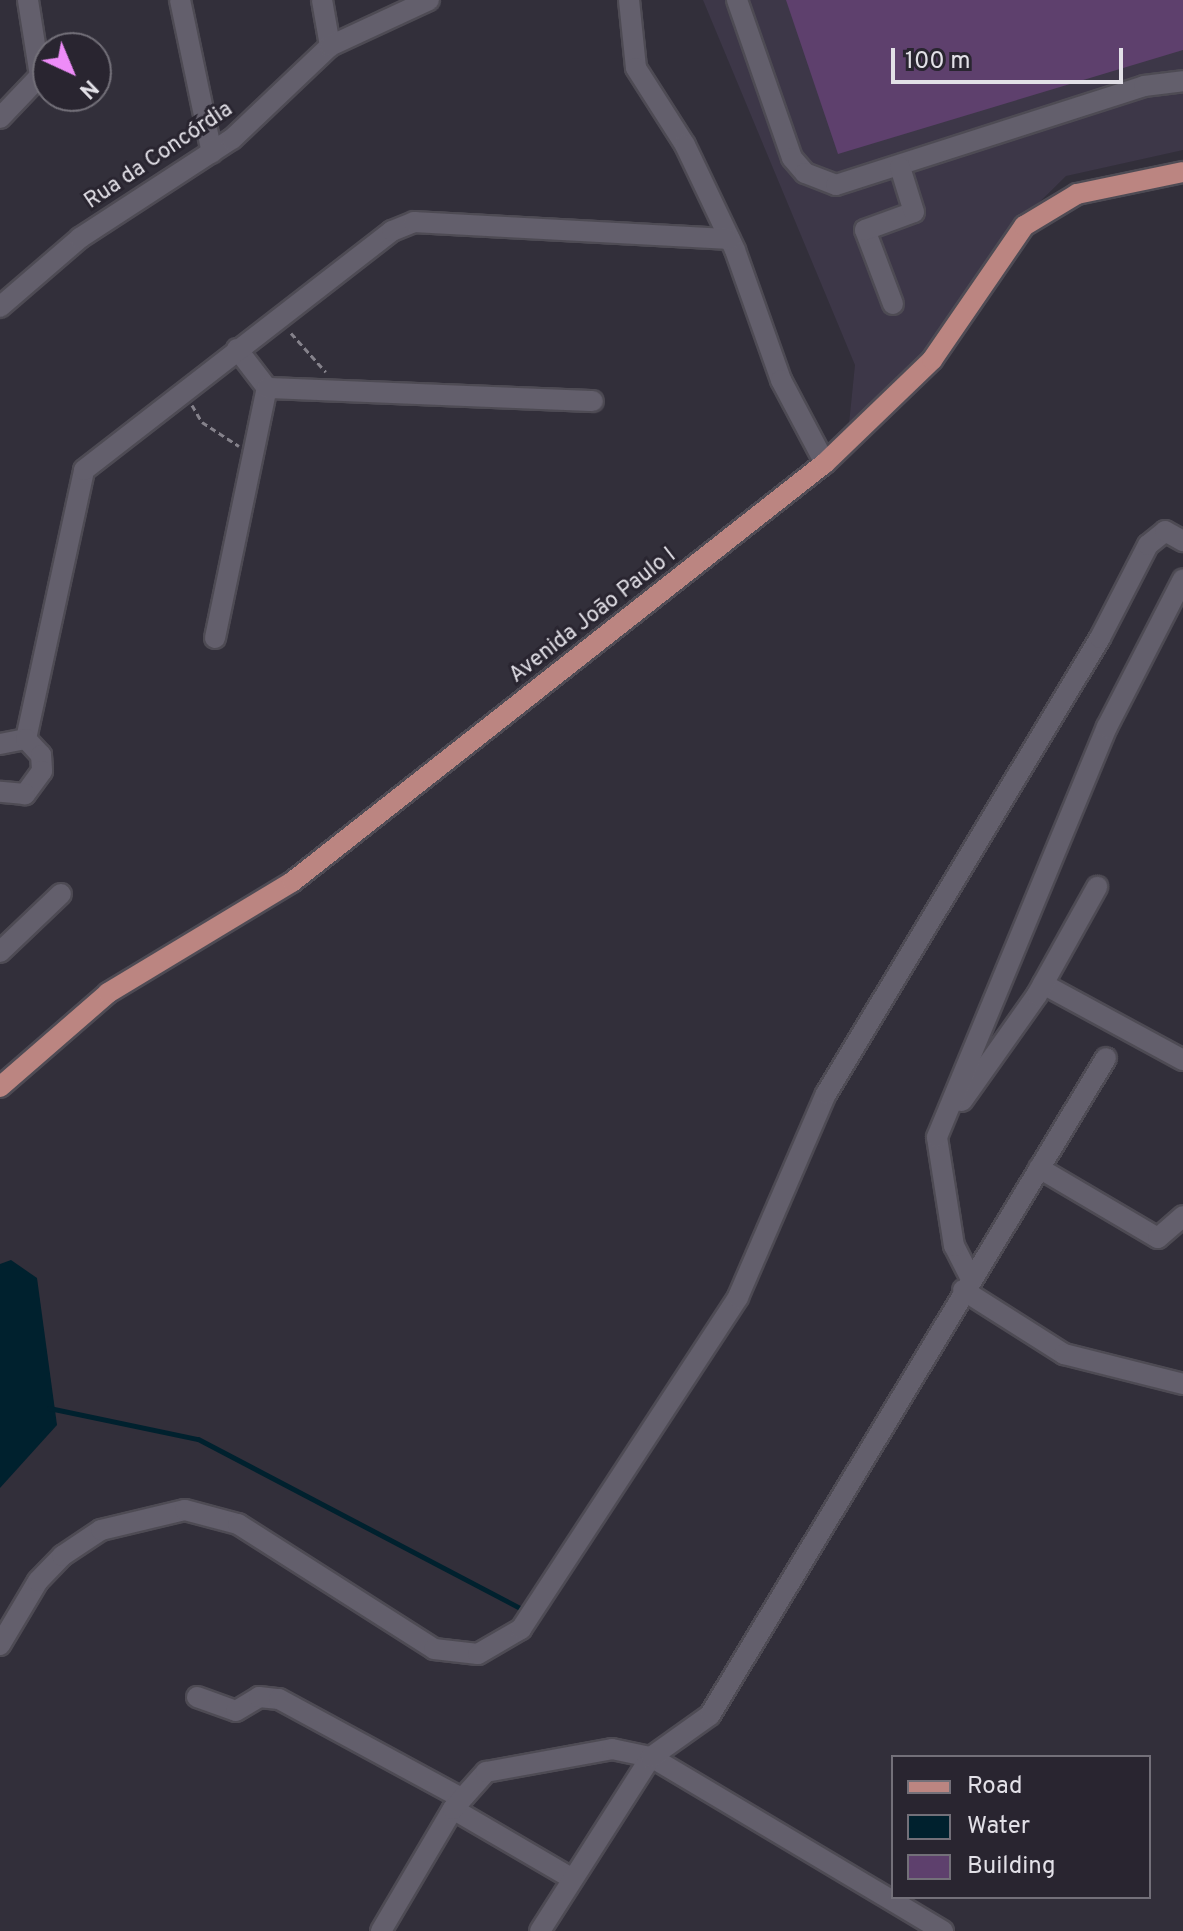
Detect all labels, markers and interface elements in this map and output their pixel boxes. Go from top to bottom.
north arrow [32,32,112,112]
scale bar [895,32,1127,82]
text: 100 m [905,47,971,77]
text: N [73,73,103,103]
street label: Rua da Concórdia [80,97,238,215]
street label: Avenida João Paulo I [504,543,682,689]
legend [891,1755,1151,1899]
text: Road [967,1772,1023,1802]
text: Water [967,1812,1030,1842]
text: Building [967,1852,1056,1882]

